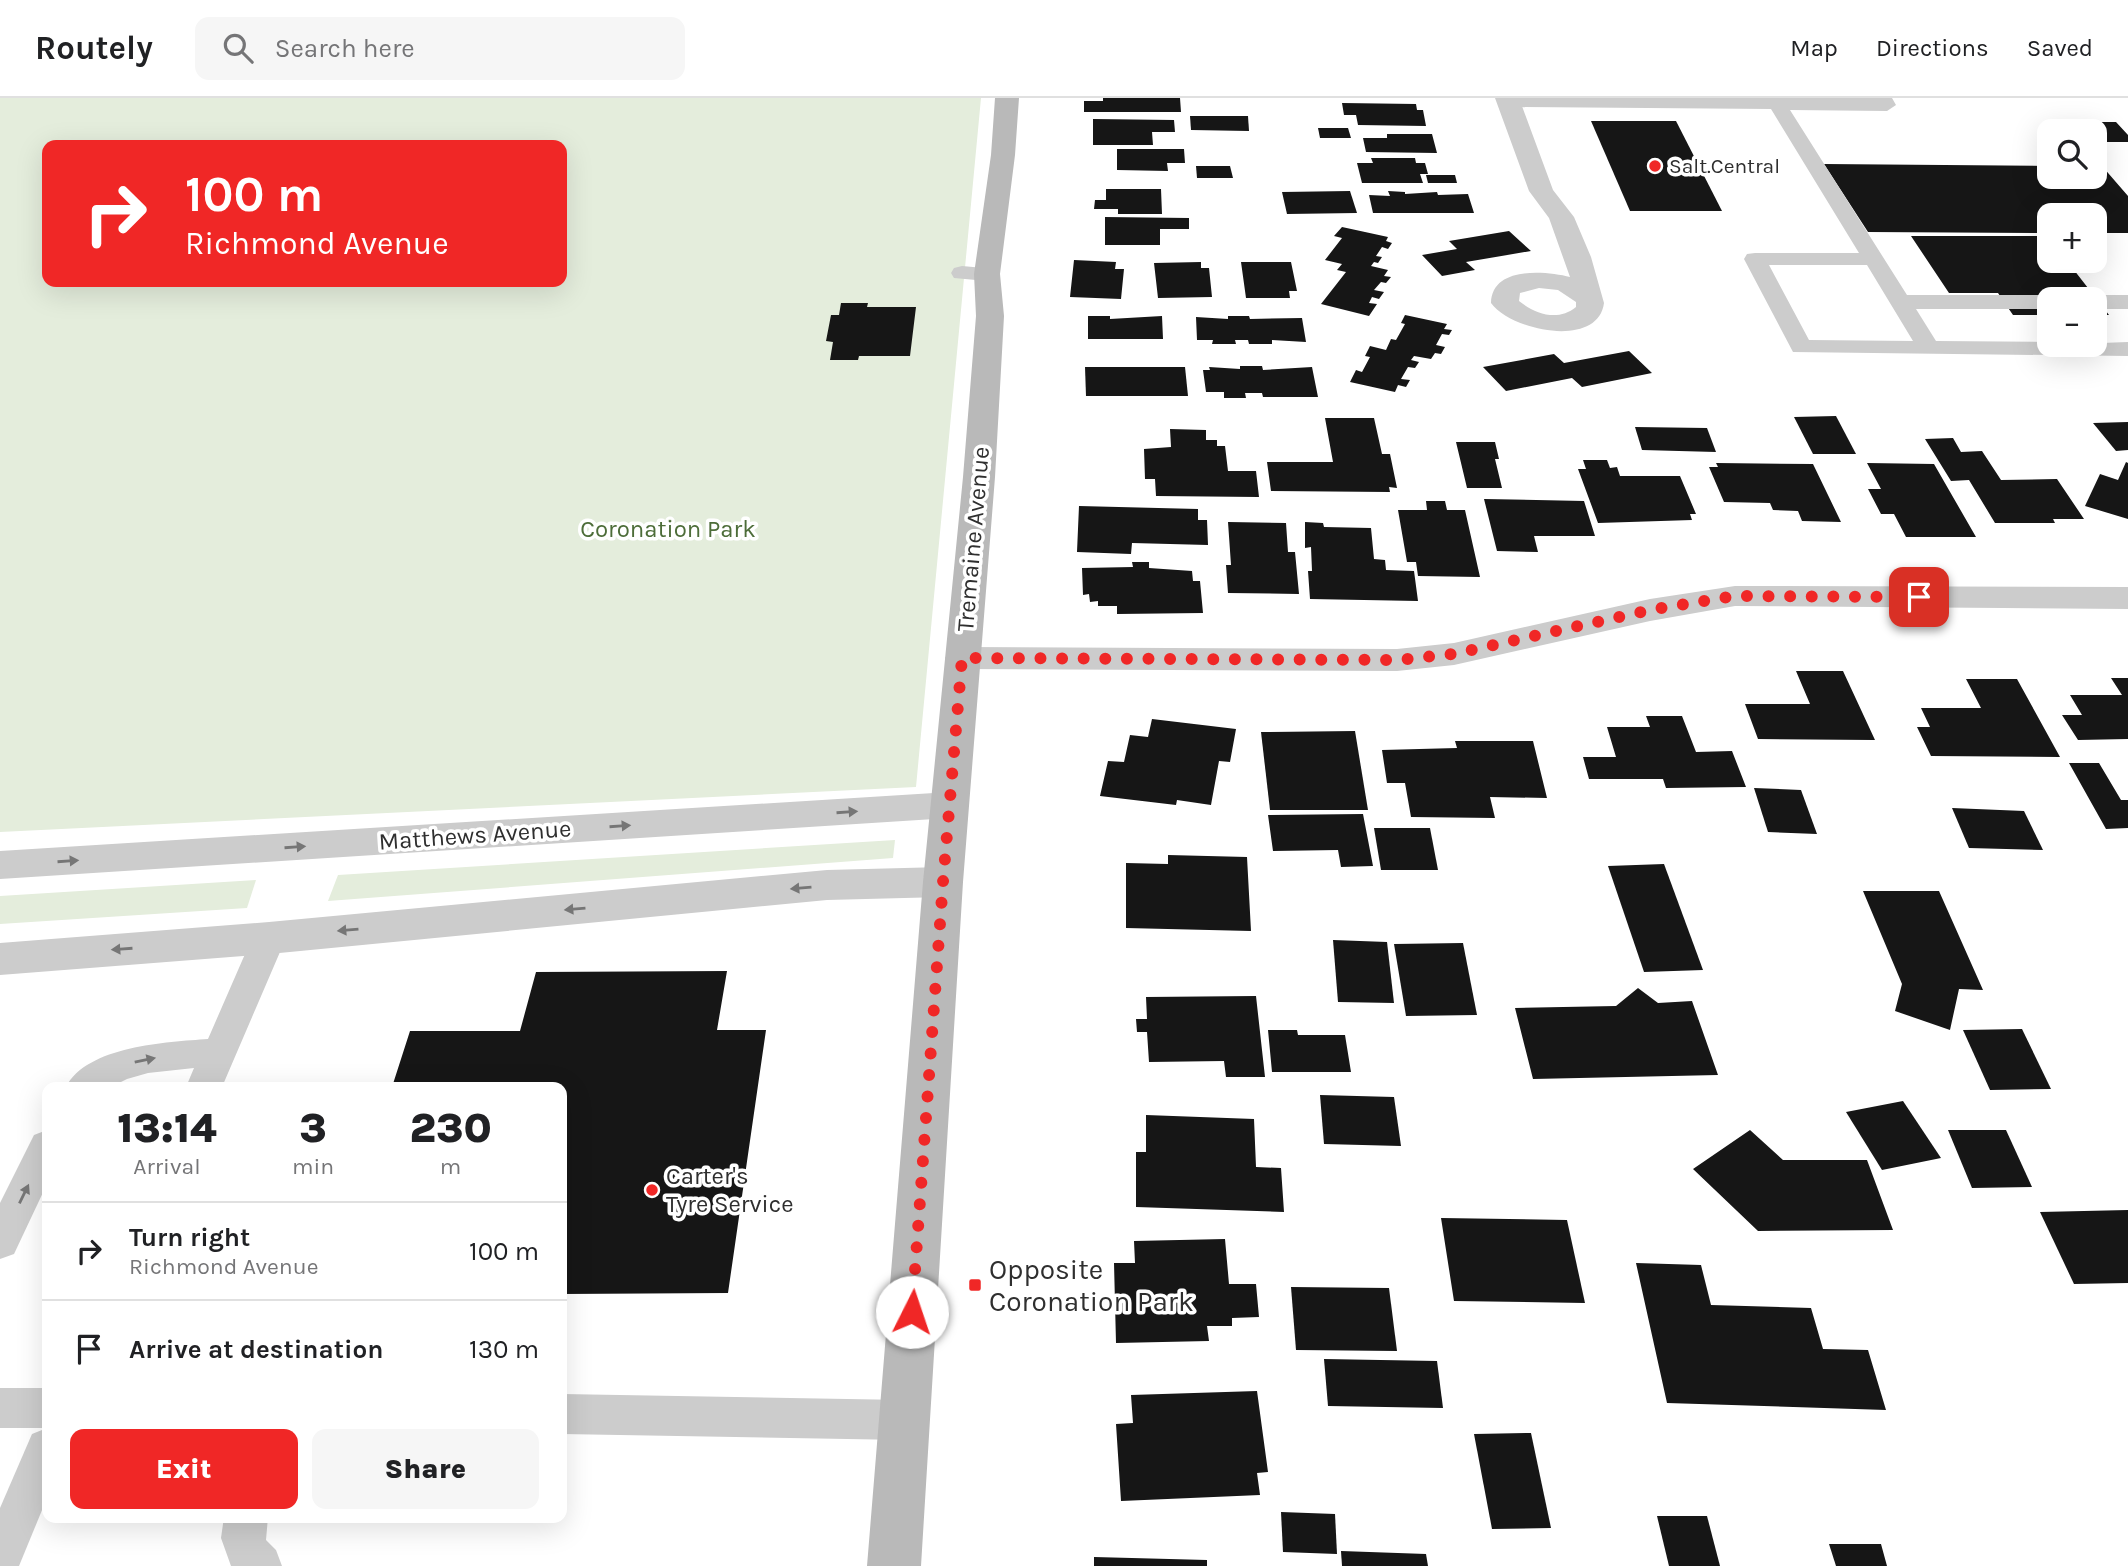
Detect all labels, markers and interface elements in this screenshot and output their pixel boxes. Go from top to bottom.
search box [195,17,685,80]
text: Routely [35,29,153,67]
icon: search [219,29,257,67]
text: Search here [275,33,415,64]
text: Map [1790,34,1838,62]
text: Directions [1876,34,1989,62]
text: Saved [2027,34,2093,62]
map controls [2037,119,2107,357]
button: search [2037,119,2107,189]
place label: Salt.Central [1669,154,1780,178]
marker: Salt.Central [1647,158,1663,174]
text: 100 m [185,166,323,223]
icon: right [70,168,161,259]
button: + [2037,203,2107,273]
text: Richmond Avenue [185,225,449,262]
button: − [2037,287,2107,357]
street label: Tremaine Avenue [951,445,995,633]
park label: Coronation Park [580,515,756,543]
pin [1889,567,1949,627]
icon: arrive [1900,578,1938,616]
one-way arrow [836,806,858,817]
street label: Matthews Avenue [378,814,572,856]
one-way arrow [609,820,631,831]
one-way arrow [284,841,306,852]
one-way arrow [57,855,79,866]
one-way arrow [790,883,812,894]
one-way arrow [564,904,586,915]
one-way arrow [337,925,359,936]
one-way arrow [110,944,132,955]
one-way arrow [134,1054,156,1065]
text: 13:14 [117,1103,217,1153]
text: 3 [299,1103,327,1153]
text: 230 [409,1103,492,1153]
text: Arrival [133,1153,201,1180]
text: min [292,1153,334,1180]
text: m [440,1153,461,1180]
place label: Carter's Tyre Service [666,1162,793,1218]
marker: Carter's Tyre Service [644,1182,660,1198]
one-way arrow [18,1184,29,1204]
text: Turn right [129,1222,250,1253]
icon: right [70,1232,108,1270]
text: 100 m [469,1236,539,1267]
text: Richmond Avenue [129,1253,318,1280]
place label: Opposite Coronation Park [989,1253,1194,1318]
position arrow [875,1275,949,1349]
marker: Opposite Coronation Park [967,1277,983,1293]
icon: arrive [70,1330,108,1368]
text: Arrive at destination [129,1334,383,1365]
text: 130 m [469,1334,539,1365]
button: Exit [70,1429,298,1509]
button: Share [312,1429,539,1509]

